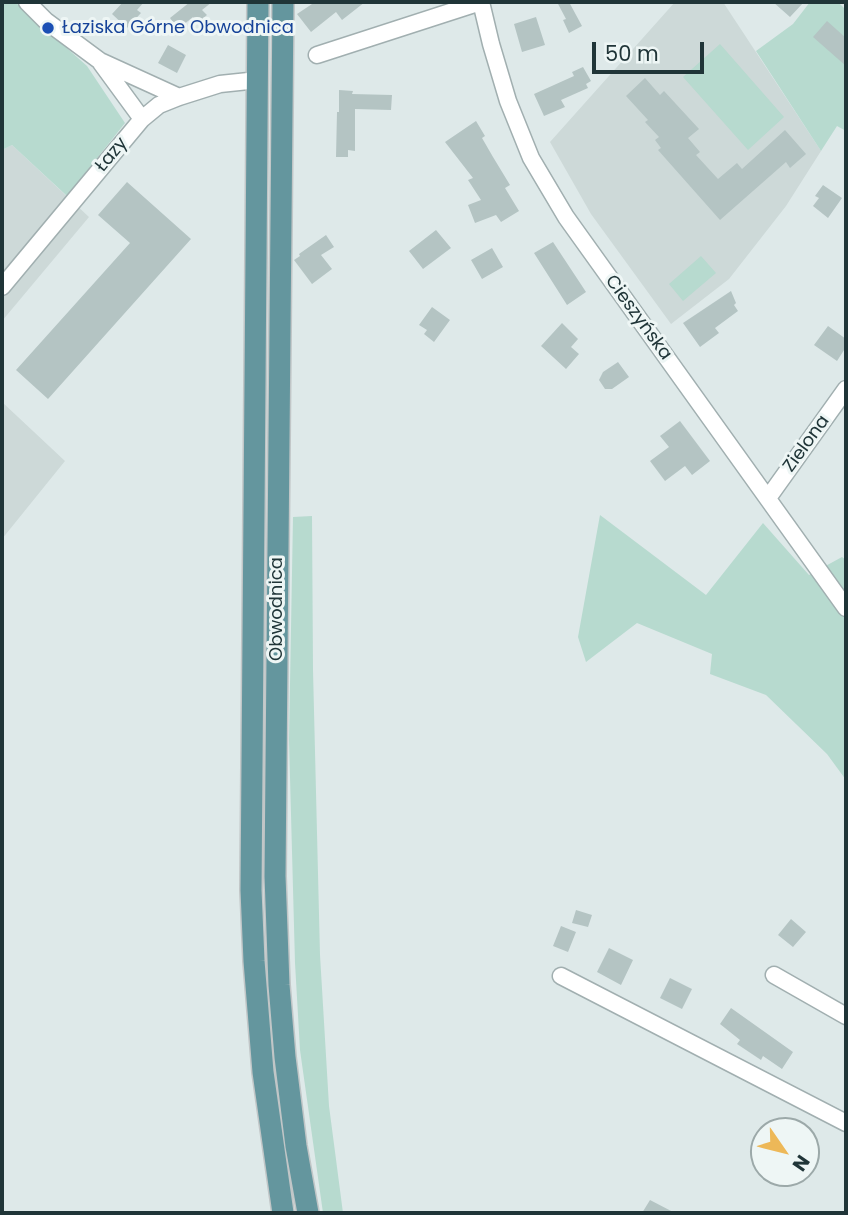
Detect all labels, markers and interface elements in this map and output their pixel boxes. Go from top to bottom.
place label: Łaziska Górne Obwodnica [62,17,294,39]
marker: Łaziska Górne Obwodnica [40,20,56,36]
scale bar [596,28,708,72]
text: 50 m [605,39,659,68]
street label: Łazy [91,133,133,177]
street label: Cieszyńska [600,271,676,365]
street label: Zielona [779,411,835,477]
street label: Obwodnica [266,557,288,661]
north arrow [750,1117,820,1187]
text: N [786,1150,816,1177]

